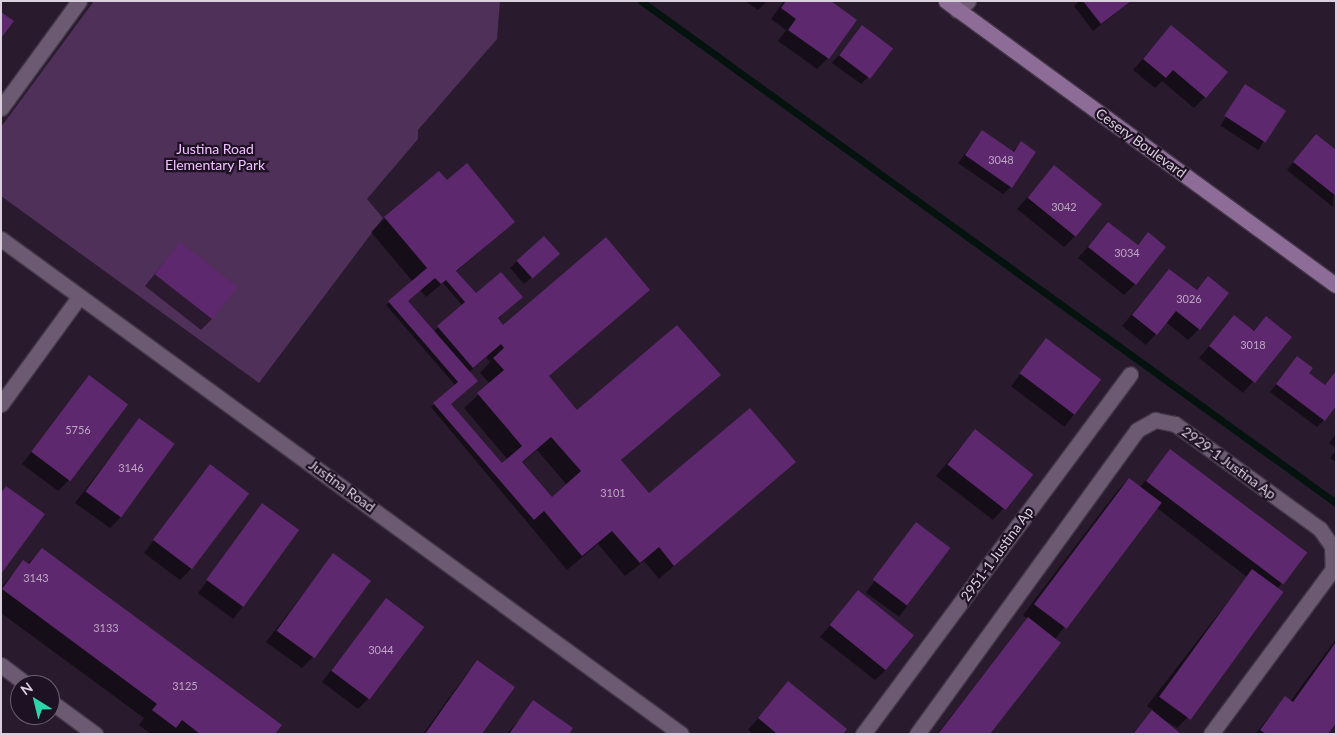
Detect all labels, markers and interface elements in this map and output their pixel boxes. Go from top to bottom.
street label: Cesery Boulevard [1092,105,1190,181]
park label: Justina Road Elementary Park [165,141,265,174]
house number: 3048 [988,153,1014,167]
house number: 3042 [1051,200,1077,214]
house number: 3034 [1114,246,1140,260]
house number: 3026 [1176,292,1202,306]
house number: 3018 [1240,338,1266,352]
house number: 5756 [65,423,91,437]
street label: 2929-1 Justina Ap [1178,423,1280,503]
street label: Justina Road [306,456,378,516]
house number: 3146 [118,461,144,475]
house number: 3101 [600,486,626,500]
street label: 2951-1 Justina Ap [957,503,1037,605]
house number: 3143 [23,571,49,585]
house number: 3133 [93,621,119,635]
house number: 3044 [368,643,394,657]
north arrow [10,675,60,725]
text: N [17,678,36,698]
house number: 3125 [172,679,198,693]

